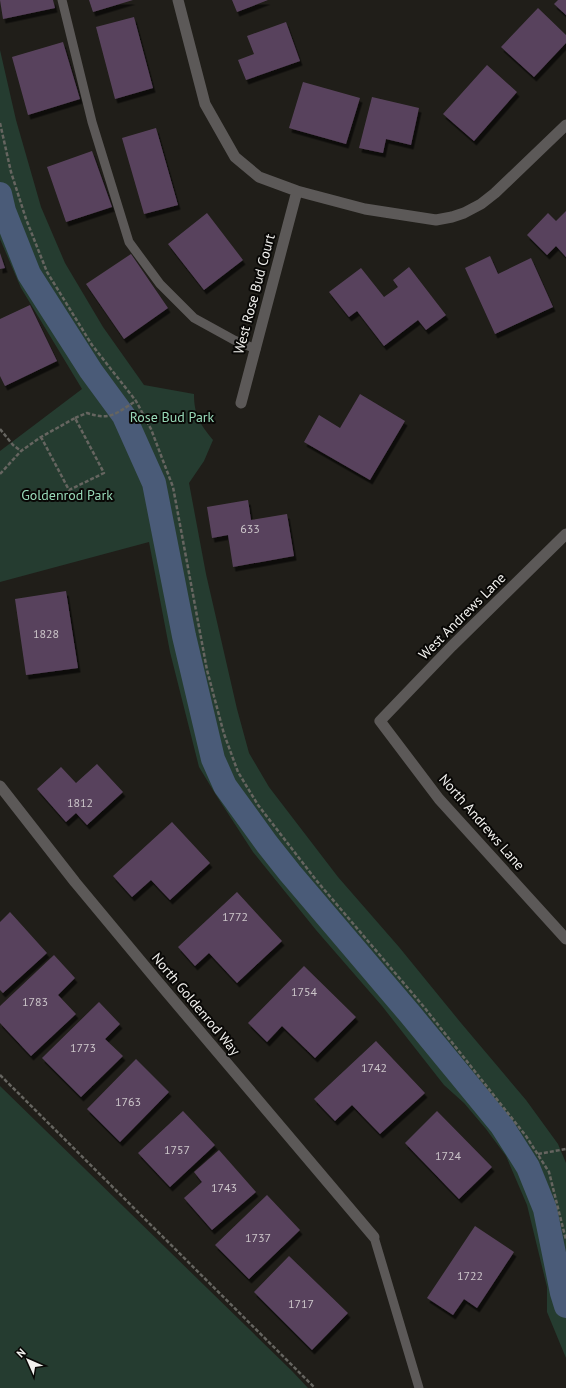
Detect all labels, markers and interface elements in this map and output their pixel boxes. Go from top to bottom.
street label: West Rose Bud Court [229,232,279,356]
park label: Rose Bud Park [130,408,215,426]
park label: Goldenrod Park [21,486,113,504]
house number: 633 [240,521,260,536]
street label: West Andrews Lane [415,569,509,663]
house number: 1828 [33,626,59,641]
street label: North Andrews Lane [435,770,529,874]
house number: 1812 [67,795,93,810]
house number: 1772 [222,909,248,924]
street label: North Goldenrod Way [148,949,244,1059]
house number: 1754 [291,984,318,999]
house number: 1783 [22,994,48,1009]
house number: 1773 [70,1040,96,1055]
house number: 1742 [361,1060,387,1075]
house number: 1763 [115,1094,141,1109]
house number: 1757 [164,1142,190,1157]
house number: 1724 [435,1148,462,1163]
house number: 1743 [211,1180,237,1195]
house number: 1737 [245,1230,271,1245]
house number: 1722 [457,1268,483,1283]
house number: 1717 [288,1296,314,1311]
north arrow [8,1340,48,1380]
text: N [13,1345,28,1360]

